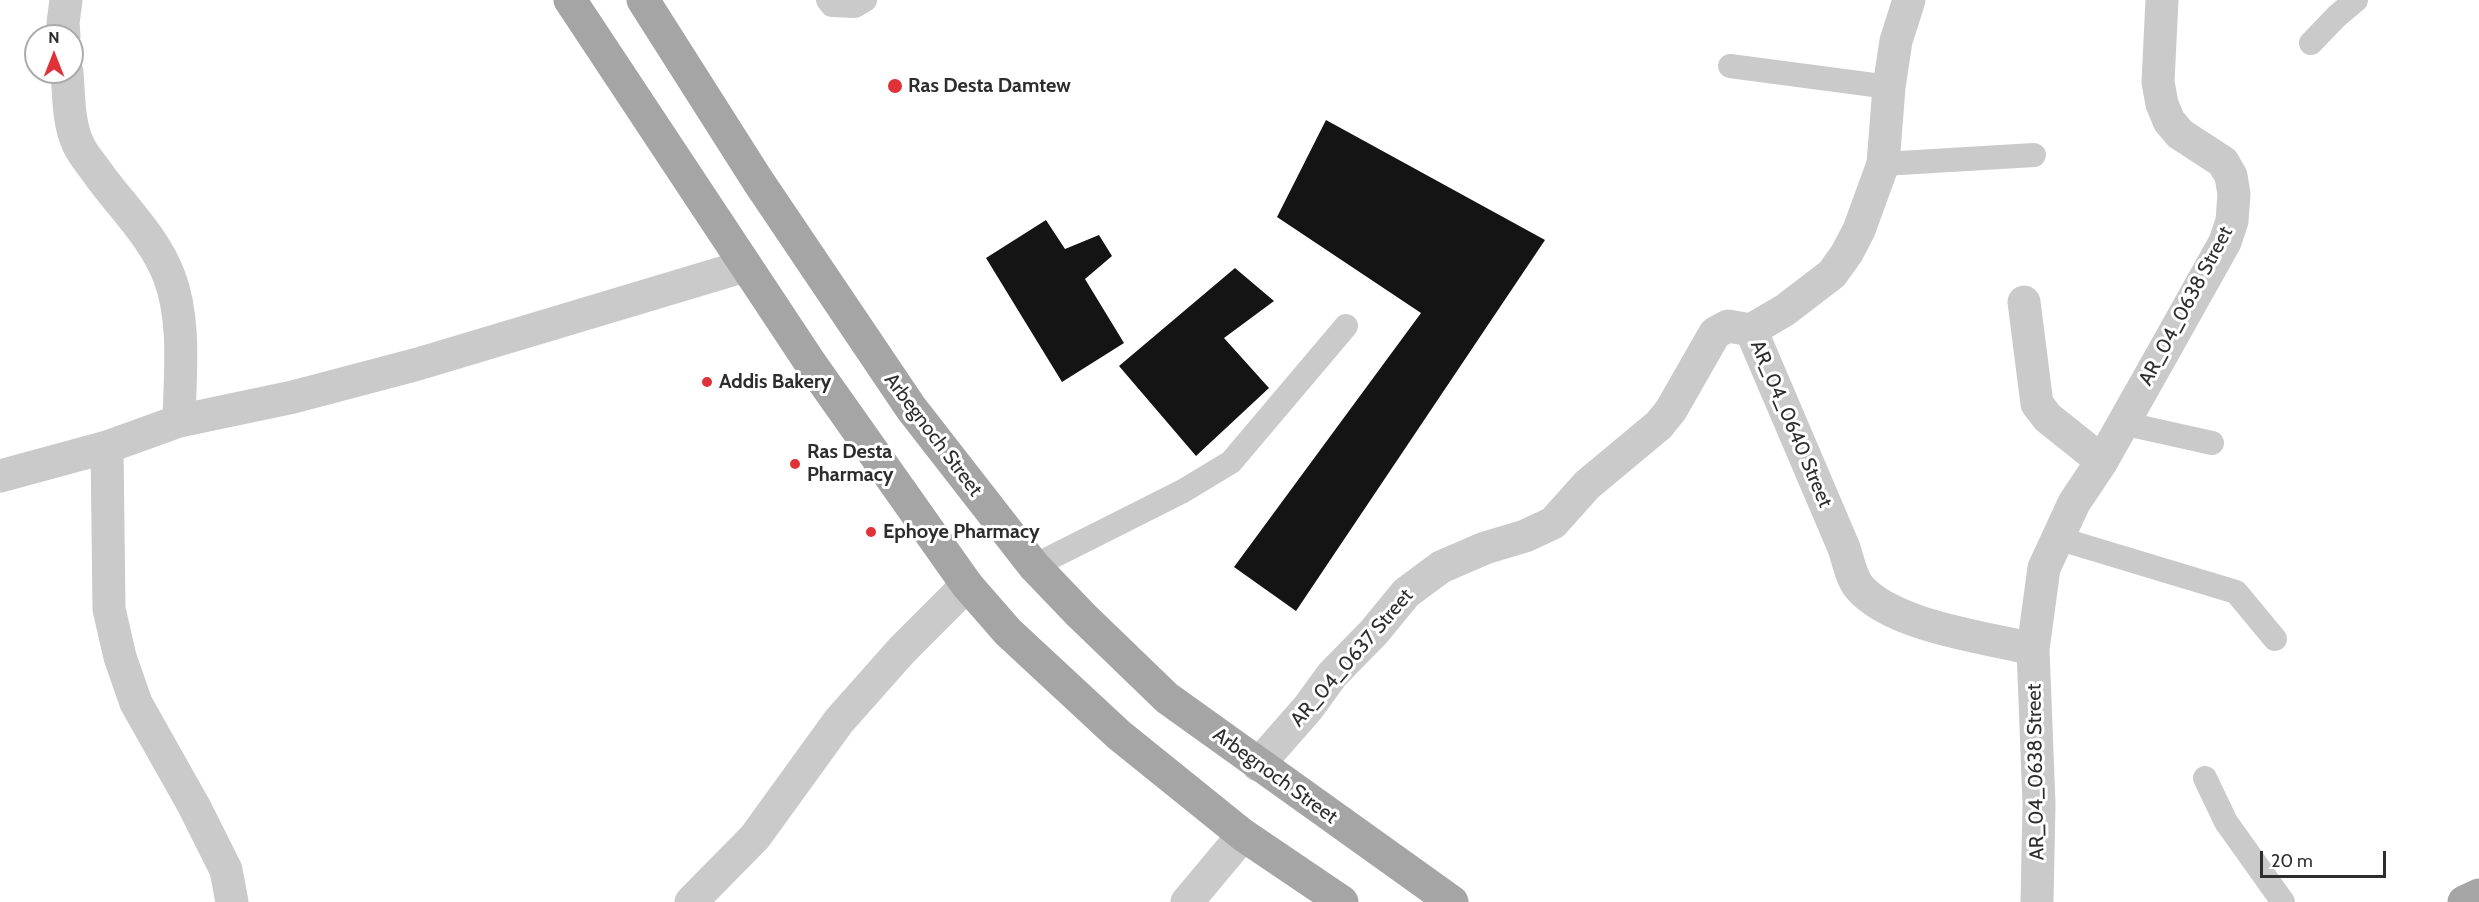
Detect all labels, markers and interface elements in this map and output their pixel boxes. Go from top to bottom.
north arrow [24,24,84,84]
text: N [48,28,60,47]
place label: Ras Desta Damtew [908,74,1071,98]
marker: Ras Desta Damtew [886,77,904,95]
street label: AR_04_0638 Street [2134,222,2238,390]
street label: AR_04_0640 Street [1745,337,1837,511]
street label: Arbegnoch Street [879,369,987,501]
place label: Addis Bakery [719,370,831,394]
marker: Addis Bakery [700,375,714,389]
place label: Ras Desta Pharmacy [807,440,894,487]
marker: Ras Desta Pharmacy [788,457,802,471]
place label: Ephoye Pharmacy [883,520,1040,544]
marker: Ephoye Pharmacy [864,525,878,539]
street label: AR_04_0637 Street [1286,584,1418,732]
street label: AR_04_0638 Street [2022,683,2050,861]
street label: Arbegnoch Street [1208,723,1342,829]
scale bar [2263,839,2389,877]
text: 20 m [2271,850,2313,872]

